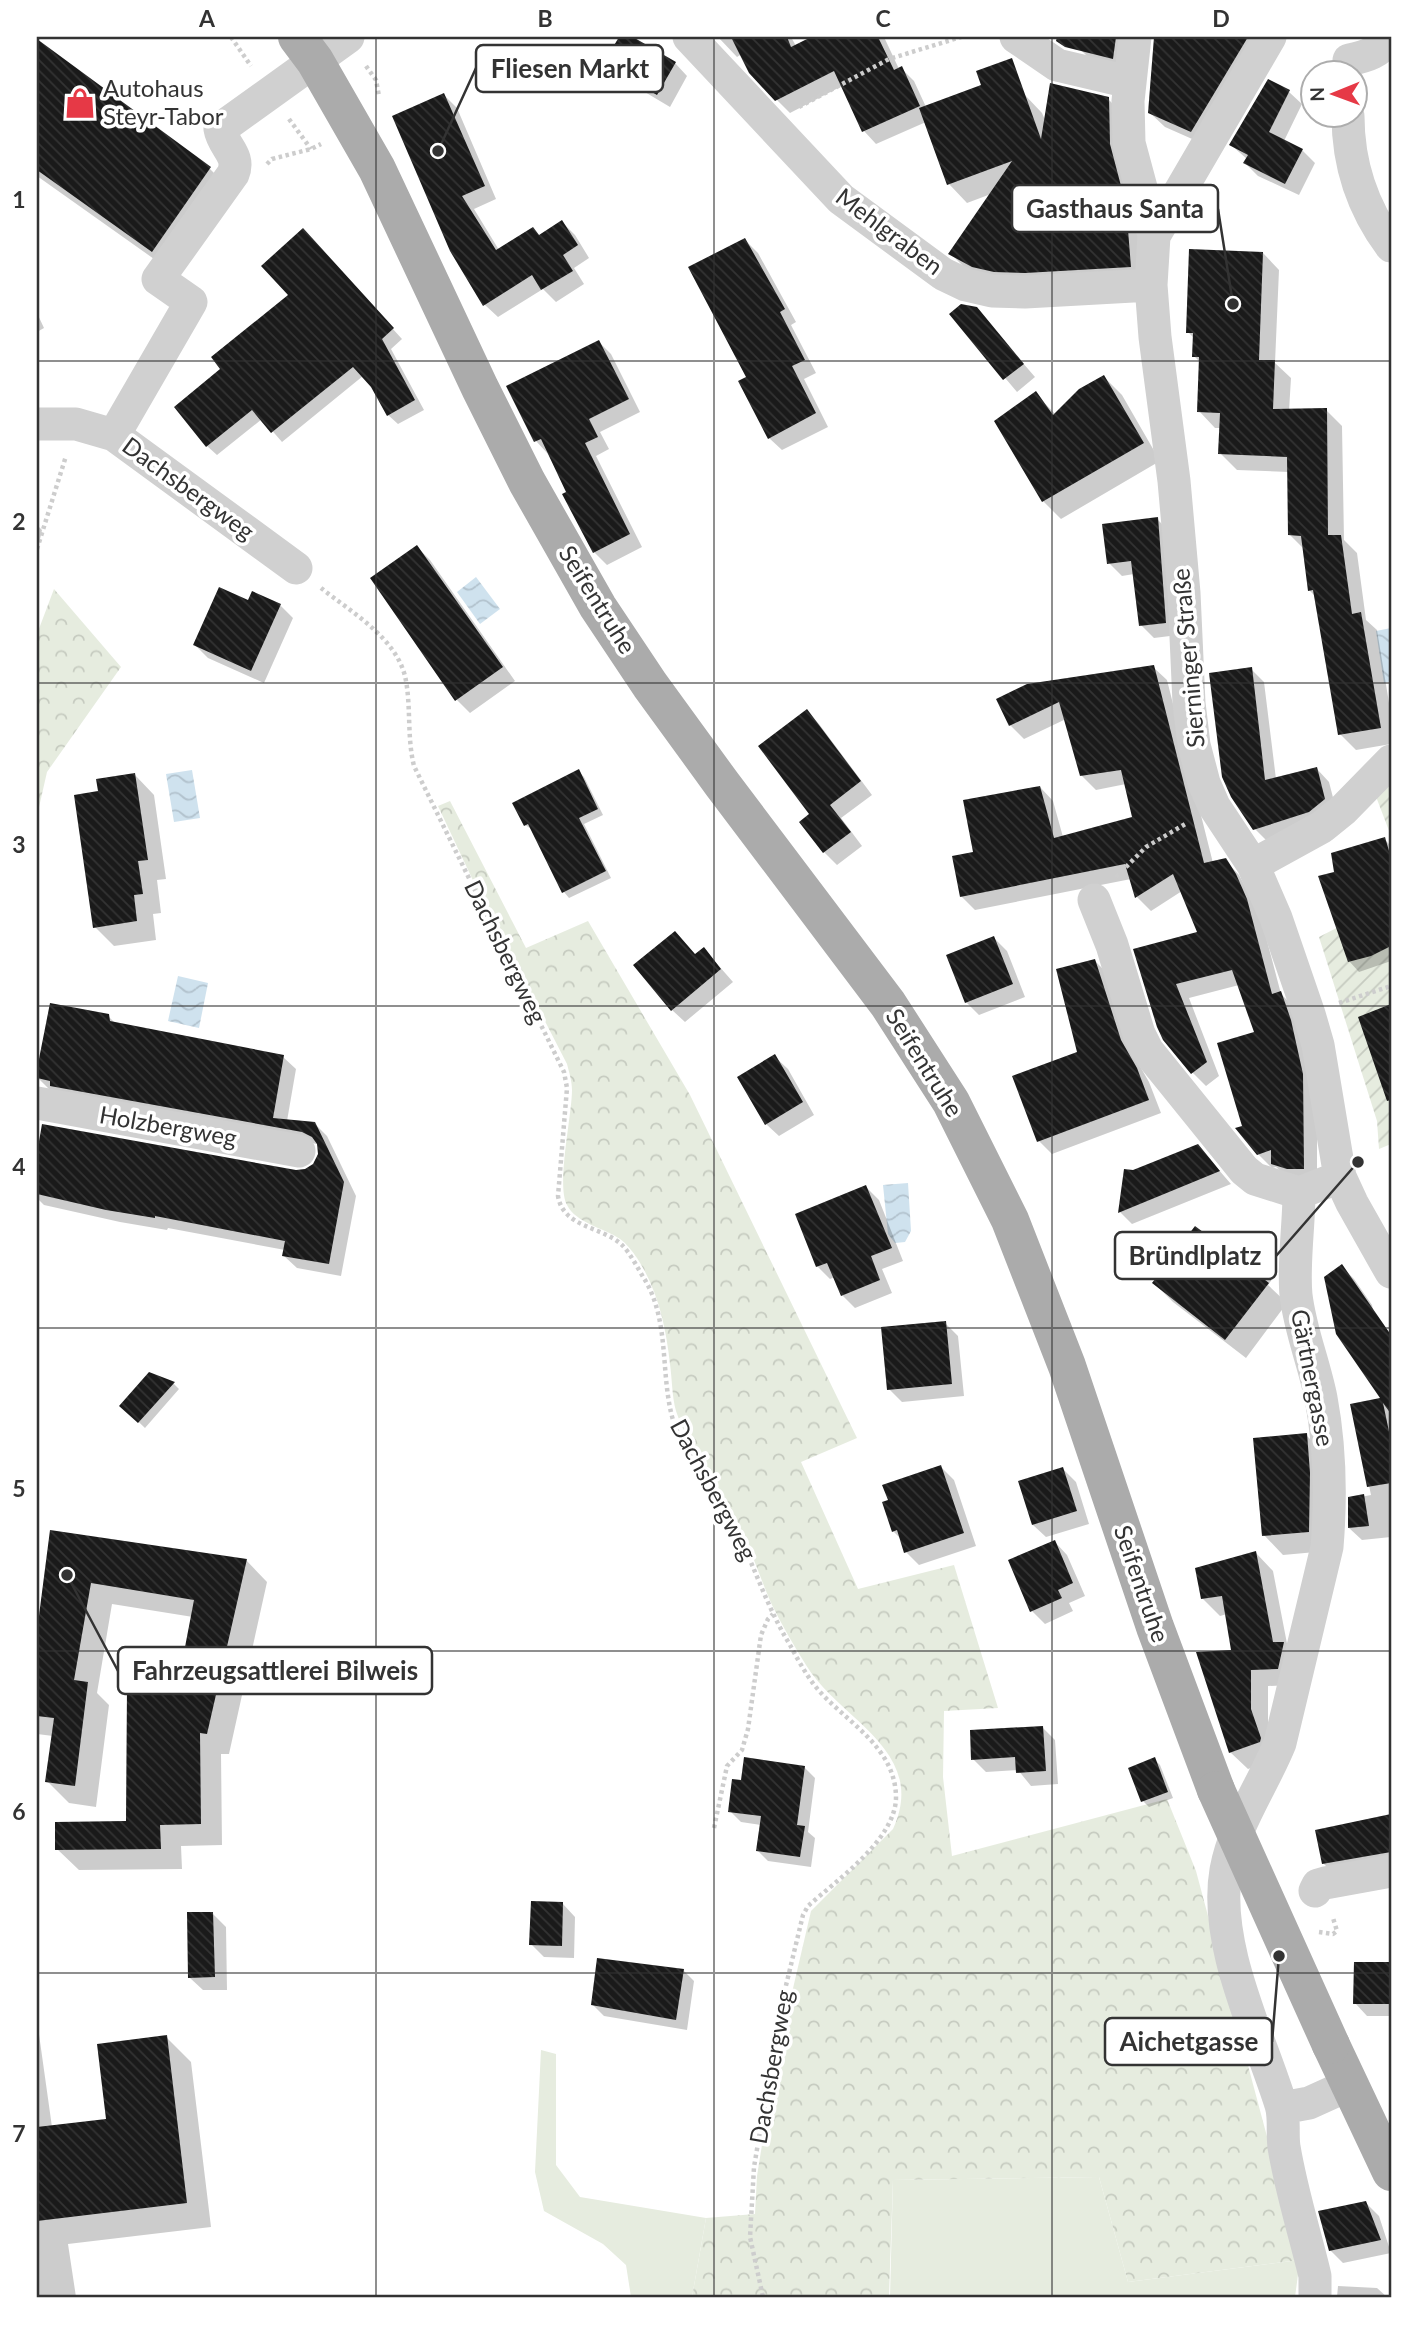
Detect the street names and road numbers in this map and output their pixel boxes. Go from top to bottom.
street label: Mehlgraben [831,181,949,280]
street label: Dachsbergweg [117,430,261,545]
street label: Seifentruhe [554,540,643,659]
street label: Sierninger Straße [1165,567,1210,749]
street label: Dachsbergweg [459,875,554,1028]
street label: Seifentruhe [881,1003,970,1122]
street label: Holzbergweg [97,1099,239,1152]
street label: Gärtnergasse [1286,1307,1341,1449]
street label: Dachsbergweg [665,1414,764,1565]
street label: Seifentruhe [1109,1521,1176,1646]
street label: Dachsbergweg [743,1987,798,2146]

